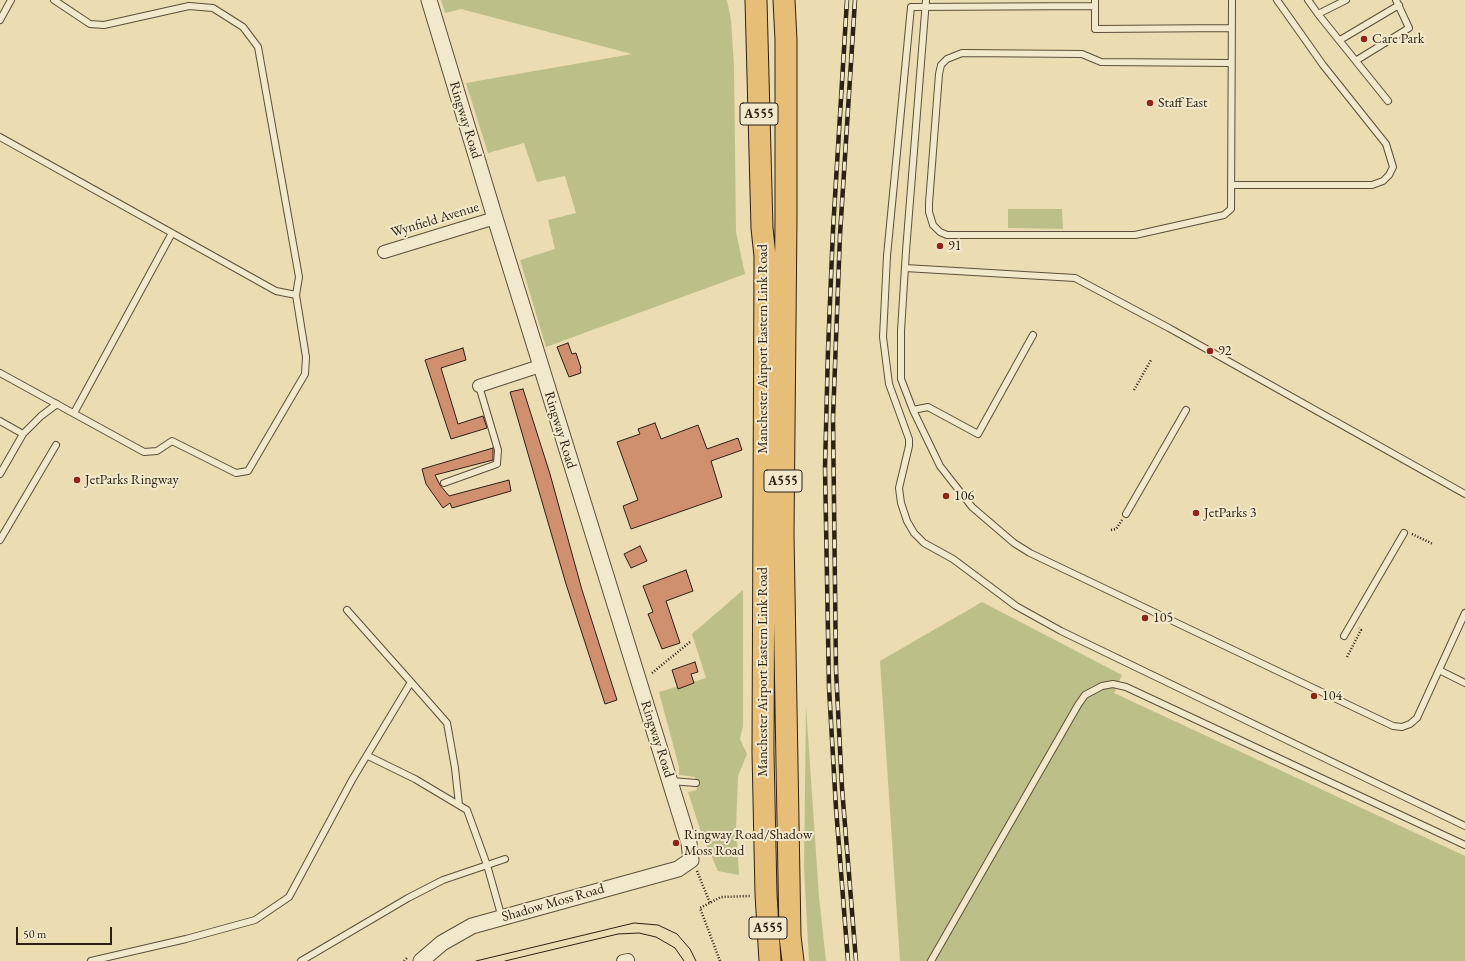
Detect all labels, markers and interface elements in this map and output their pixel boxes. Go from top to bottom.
place label: Care Park [1372,31,1424,47]
marker: Care Park [1359,34,1369,44]
street label: Ringway Road [445,79,485,161]
place label: Staff East [1158,95,1207,111]
marker: Staff East [1145,98,1155,108]
road number: A555 [740,103,778,125]
street label: Wynfield Avenue [389,199,481,241]
place label: 91 [948,238,961,254]
marker: 91 [935,241,945,251]
street label: Manchester Airport Eastern Link Road [755,244,771,454]
place label: 92 [1218,343,1231,359]
marker: 92 [1205,346,1215,356]
street label: Ringway Road [540,389,580,471]
road number: A555 [764,470,802,492]
place label: JetParks Ringway [85,472,179,488]
marker: JetParks Ringway [72,475,82,485]
place label: 106 [954,488,974,504]
marker: 106 [941,491,951,501]
place label: JetParks 3 [1204,505,1257,521]
marker: JetParks 3 [1191,508,1201,518]
street label: Manchester Airport Eastern Link Road [755,567,771,777]
place label: 105 [1153,610,1173,626]
marker: 105 [1140,613,1150,623]
place label: 104 [1322,688,1342,704]
marker: 104 [1309,691,1319,701]
street label: Ringway Road [637,698,677,780]
place label: Ringway Road/Shadow Moss Road [684,827,812,860]
marker: Ringway Road/Shadow Moss Road [671,838,681,848]
street label: Shadow Moss Road [500,880,606,926]
road number: A555 [749,917,787,939]
scale bar [18,919,114,945]
text: 50 m [23,926,46,942]

